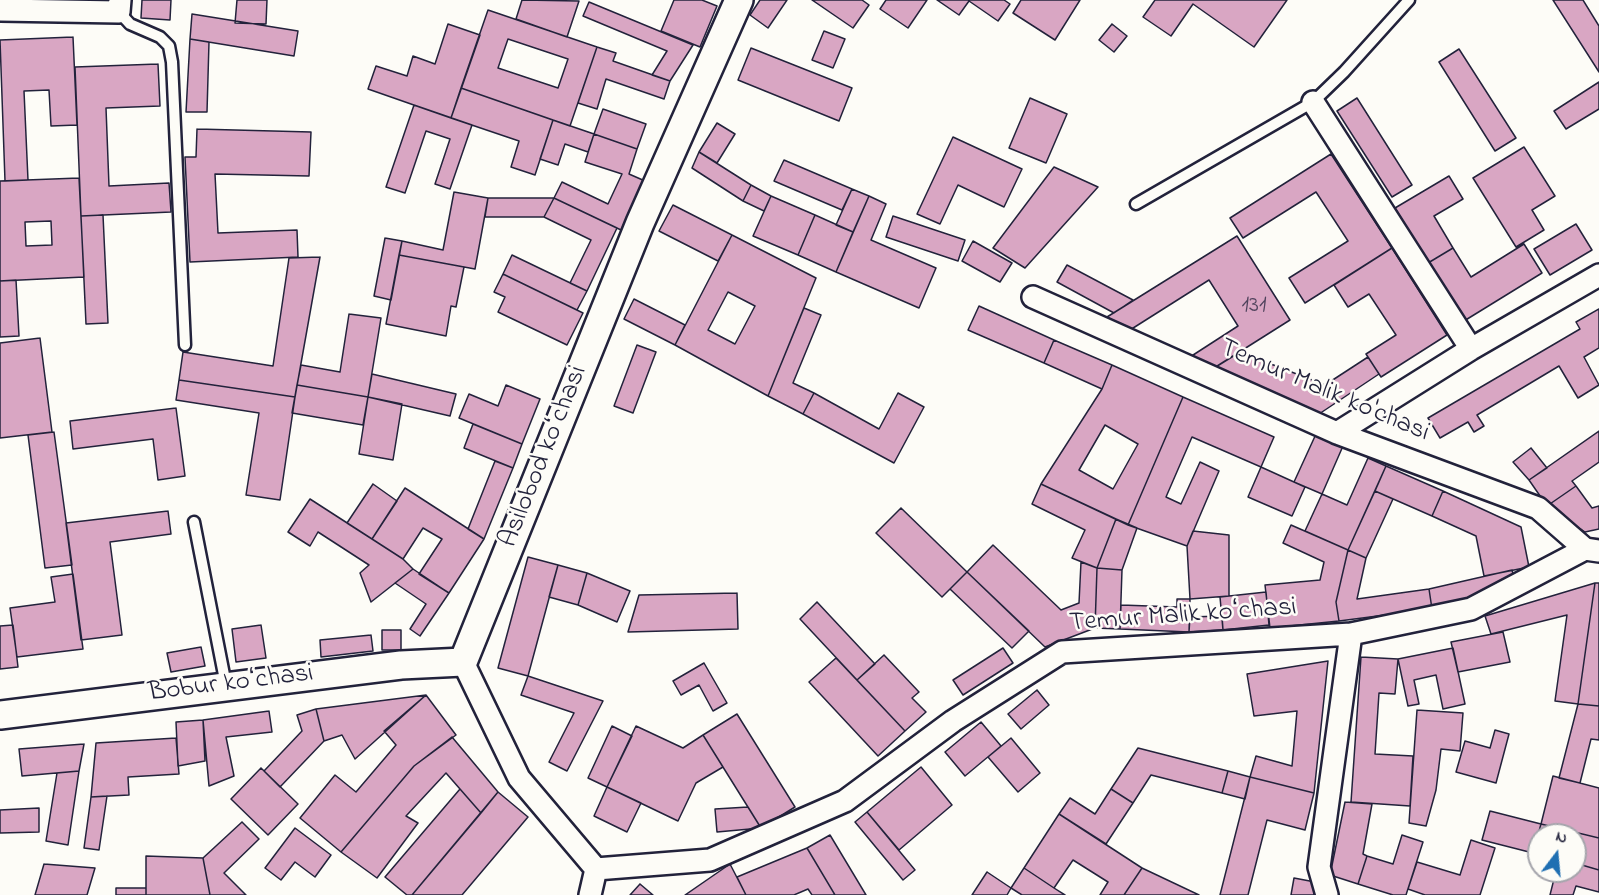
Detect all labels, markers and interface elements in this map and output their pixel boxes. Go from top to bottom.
house number: 131 [1241,293,1267,321]
street label: Temur Malik ko'chasi [1214,333,1434,451]
street label: Asilobod koʻchasi [494,361,596,553]
street label: Temur Malik koʻchasi [1068,593,1298,641]
street label: Bobur koʻchasi [147,659,315,711]
north arrow [1527,823,1587,883]
text: N [1553,825,1570,851]

